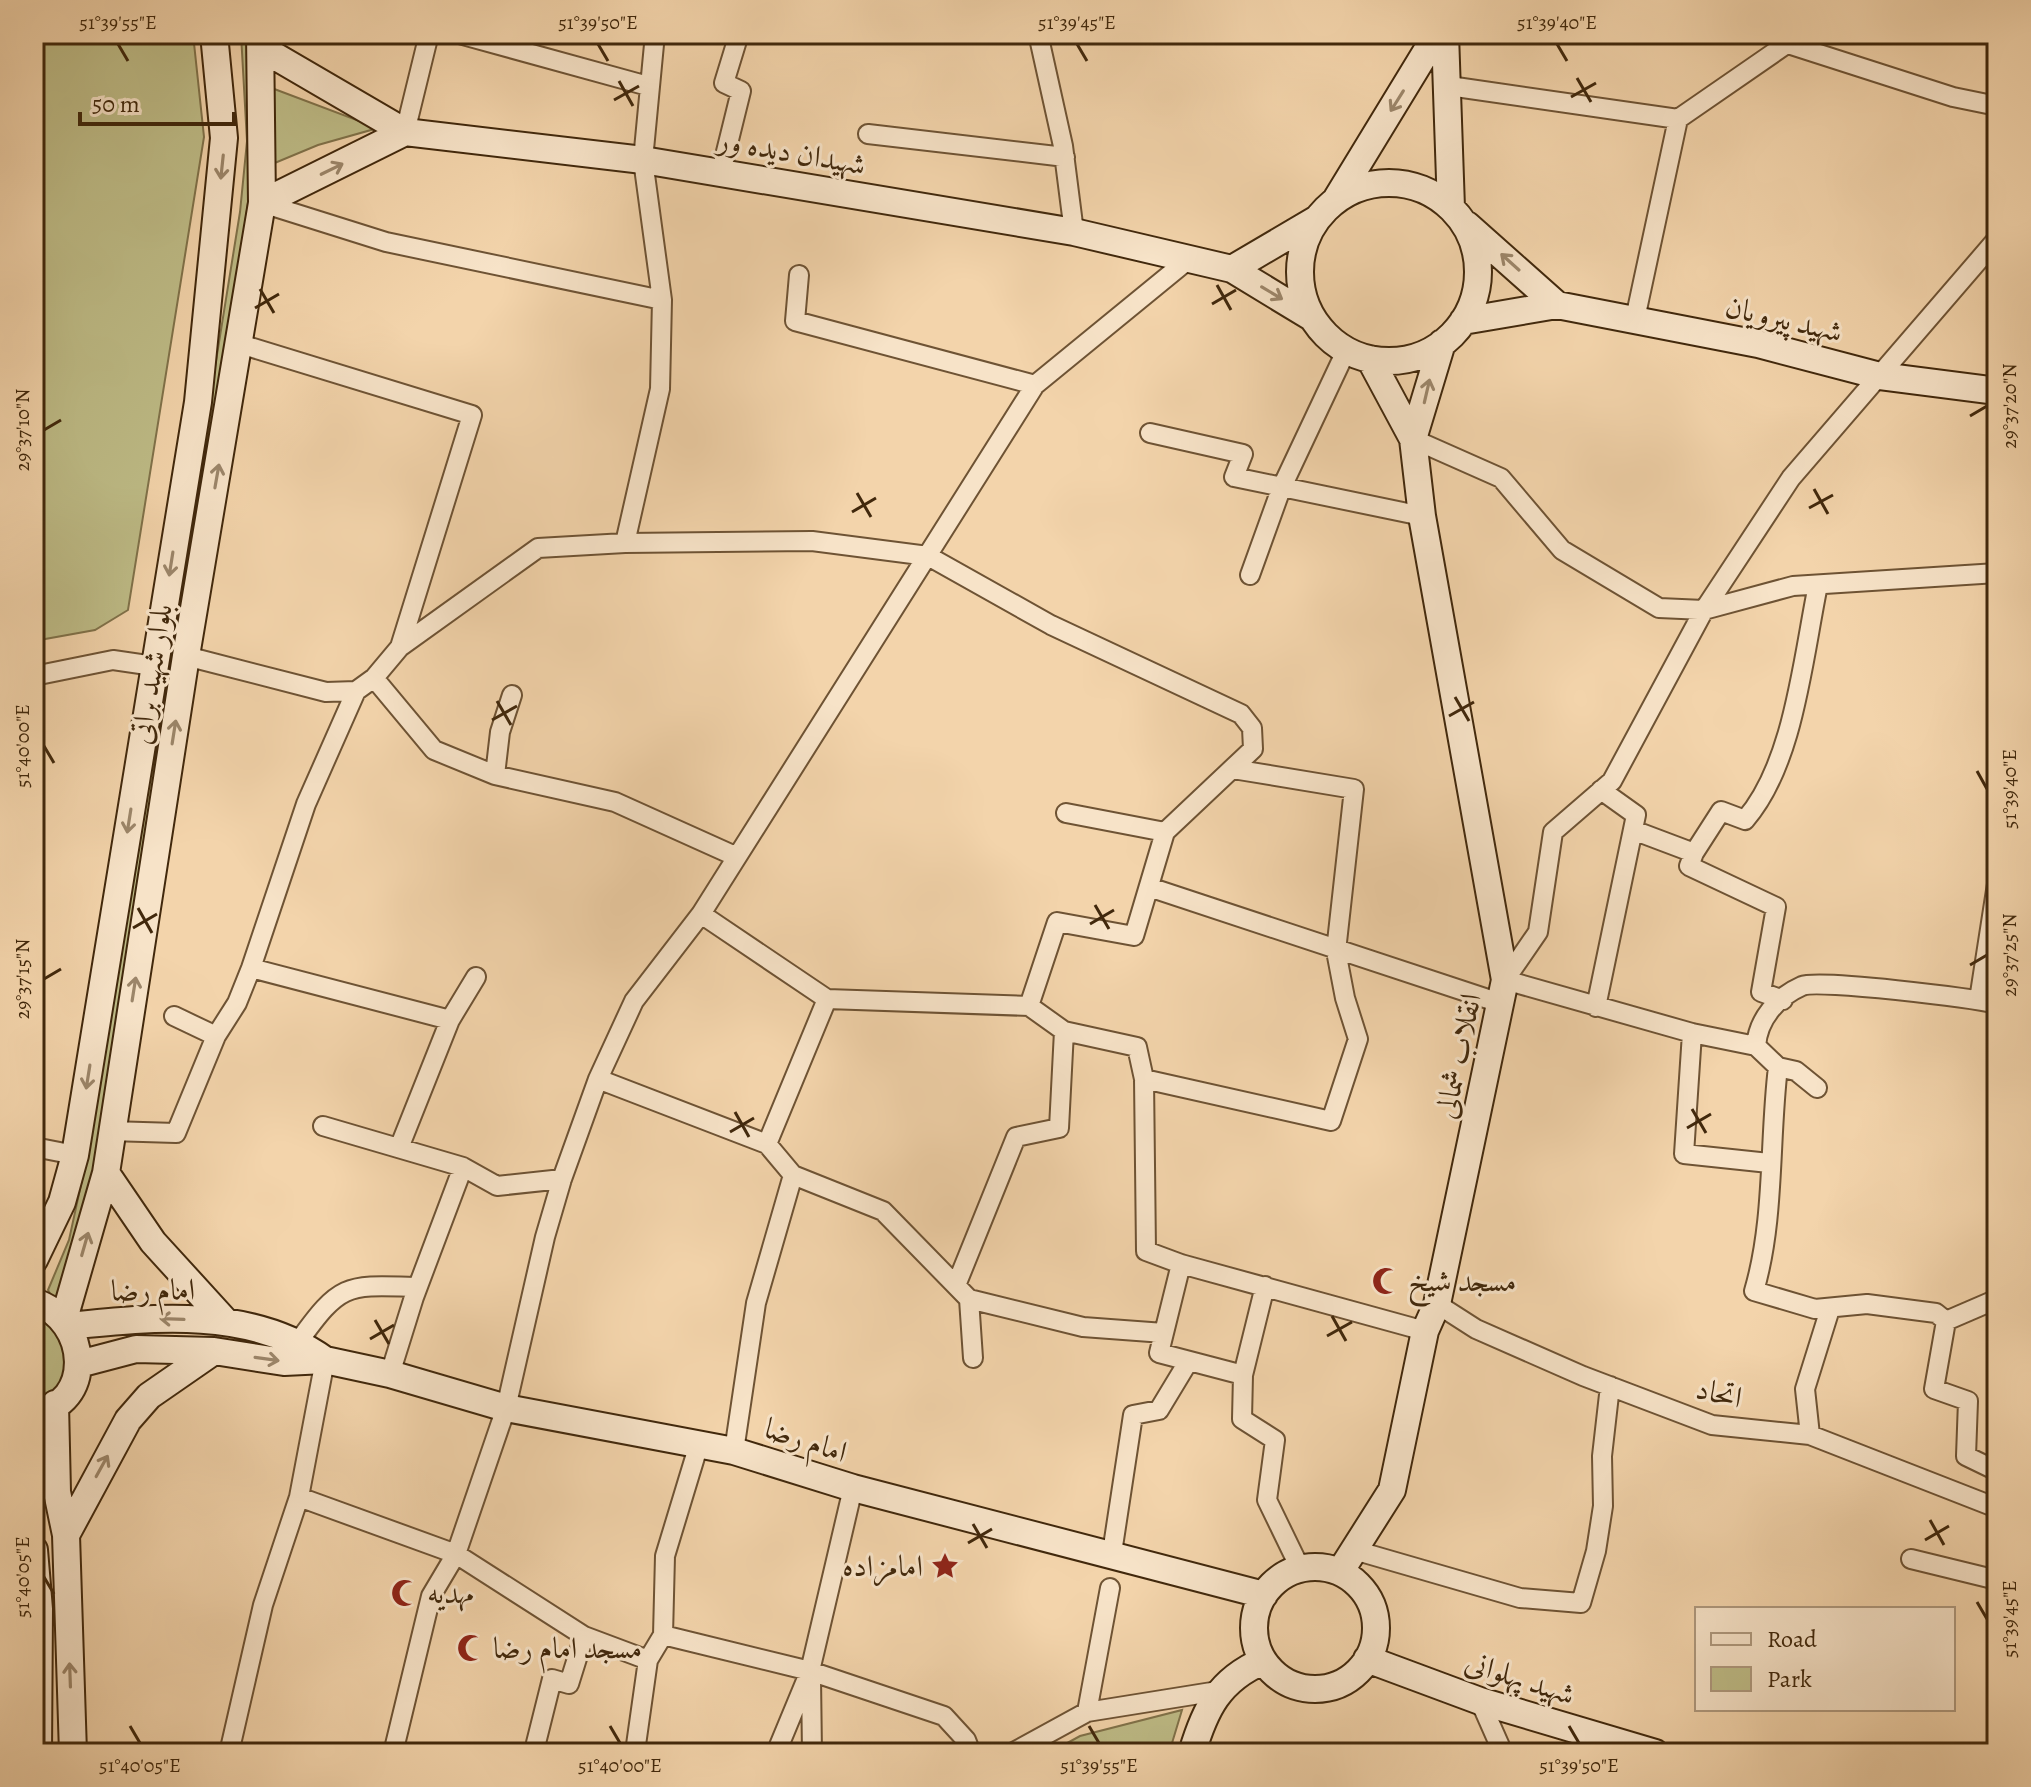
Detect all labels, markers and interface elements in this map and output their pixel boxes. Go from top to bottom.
text: 51°39'55"E [79,9,157,36]
text: 51°39'50"E [558,9,638,36]
text: 51°39'45"E [1038,9,1116,36]
text: 51°39'40"E [1517,9,1597,36]
scale bar [80,76,234,126]
text: 50 m [92,88,140,120]
one-way arrow [1389,89,1405,112]
street label: شهیدان دیده ور [712,119,869,185]
one-way arrow [214,153,229,180]
one-way arrow [319,161,343,176]
one-way arrow [1500,254,1520,272]
one-way arrow [1260,285,1283,301]
street label: شهید پیرویان [1721,286,1847,353]
text: 29°37'20"N [1996,363,2023,449]
one-way arrow [1420,378,1435,404]
text: 29°37'10"N [9,389,36,471]
one-way arrow [211,464,226,489]
one-way arrow [163,551,178,576]
street label: بلوار شهید براتی [120,601,182,747]
text: 51°40'00"E [9,704,36,788]
one-way arrow [167,720,182,745]
text: 51°39'40"E [1996,749,2023,829]
one-way arrow [121,807,136,833]
text: 29°37'25"N [1996,913,2023,997]
text: 29°37'15"N [9,939,36,1019]
one-way arrow [127,977,142,1002]
street label: انقلاب شمالی [1425,990,1491,1122]
one-way arrow [79,1064,94,1089]
one-way arrow [79,1232,94,1257]
place label: مسجد شیخ [1408,1261,1516,1308]
mosque icon: مسجد شیخ [1371,1266,1401,1296]
street label: امام رضا [110,1269,196,1317]
one-way arrow [159,1311,186,1327]
one-way arrow [253,1352,279,1367]
street label: اتحاد [1692,1368,1746,1418]
street label: امام رضا [758,1408,852,1478]
one-way arrow [95,1455,111,1478]
text: 51°40'05"E [9,1536,36,1618]
place label: امامزاده [842,1546,923,1587]
place icon: امامزاده [930,1551,960,1581]
place label: مهدیه [427,1573,474,1613]
mosque icon: مهدیه [390,1578,420,1608]
text: 51°39'45"E [1996,1580,2023,1658]
legend [1695,1607,1955,1711]
text: Road [1767,1623,1817,1655]
place label: مسجد امام رضا [493,1628,642,1674]
mosque icon: مسجد امام رضا [456,1633,486,1663]
street label: شهید پهلوانی [1460,1641,1580,1715]
one-way arrow [63,1662,78,1689]
text: Park [1767,1663,1812,1695]
text: 51°40'05"E [99,1752,181,1779]
text: 51°40'00"E [578,1752,662,1779]
text: 51°39'55"E [1060,1752,1138,1779]
text: 51°39'50"E [1539,1752,1619,1779]

